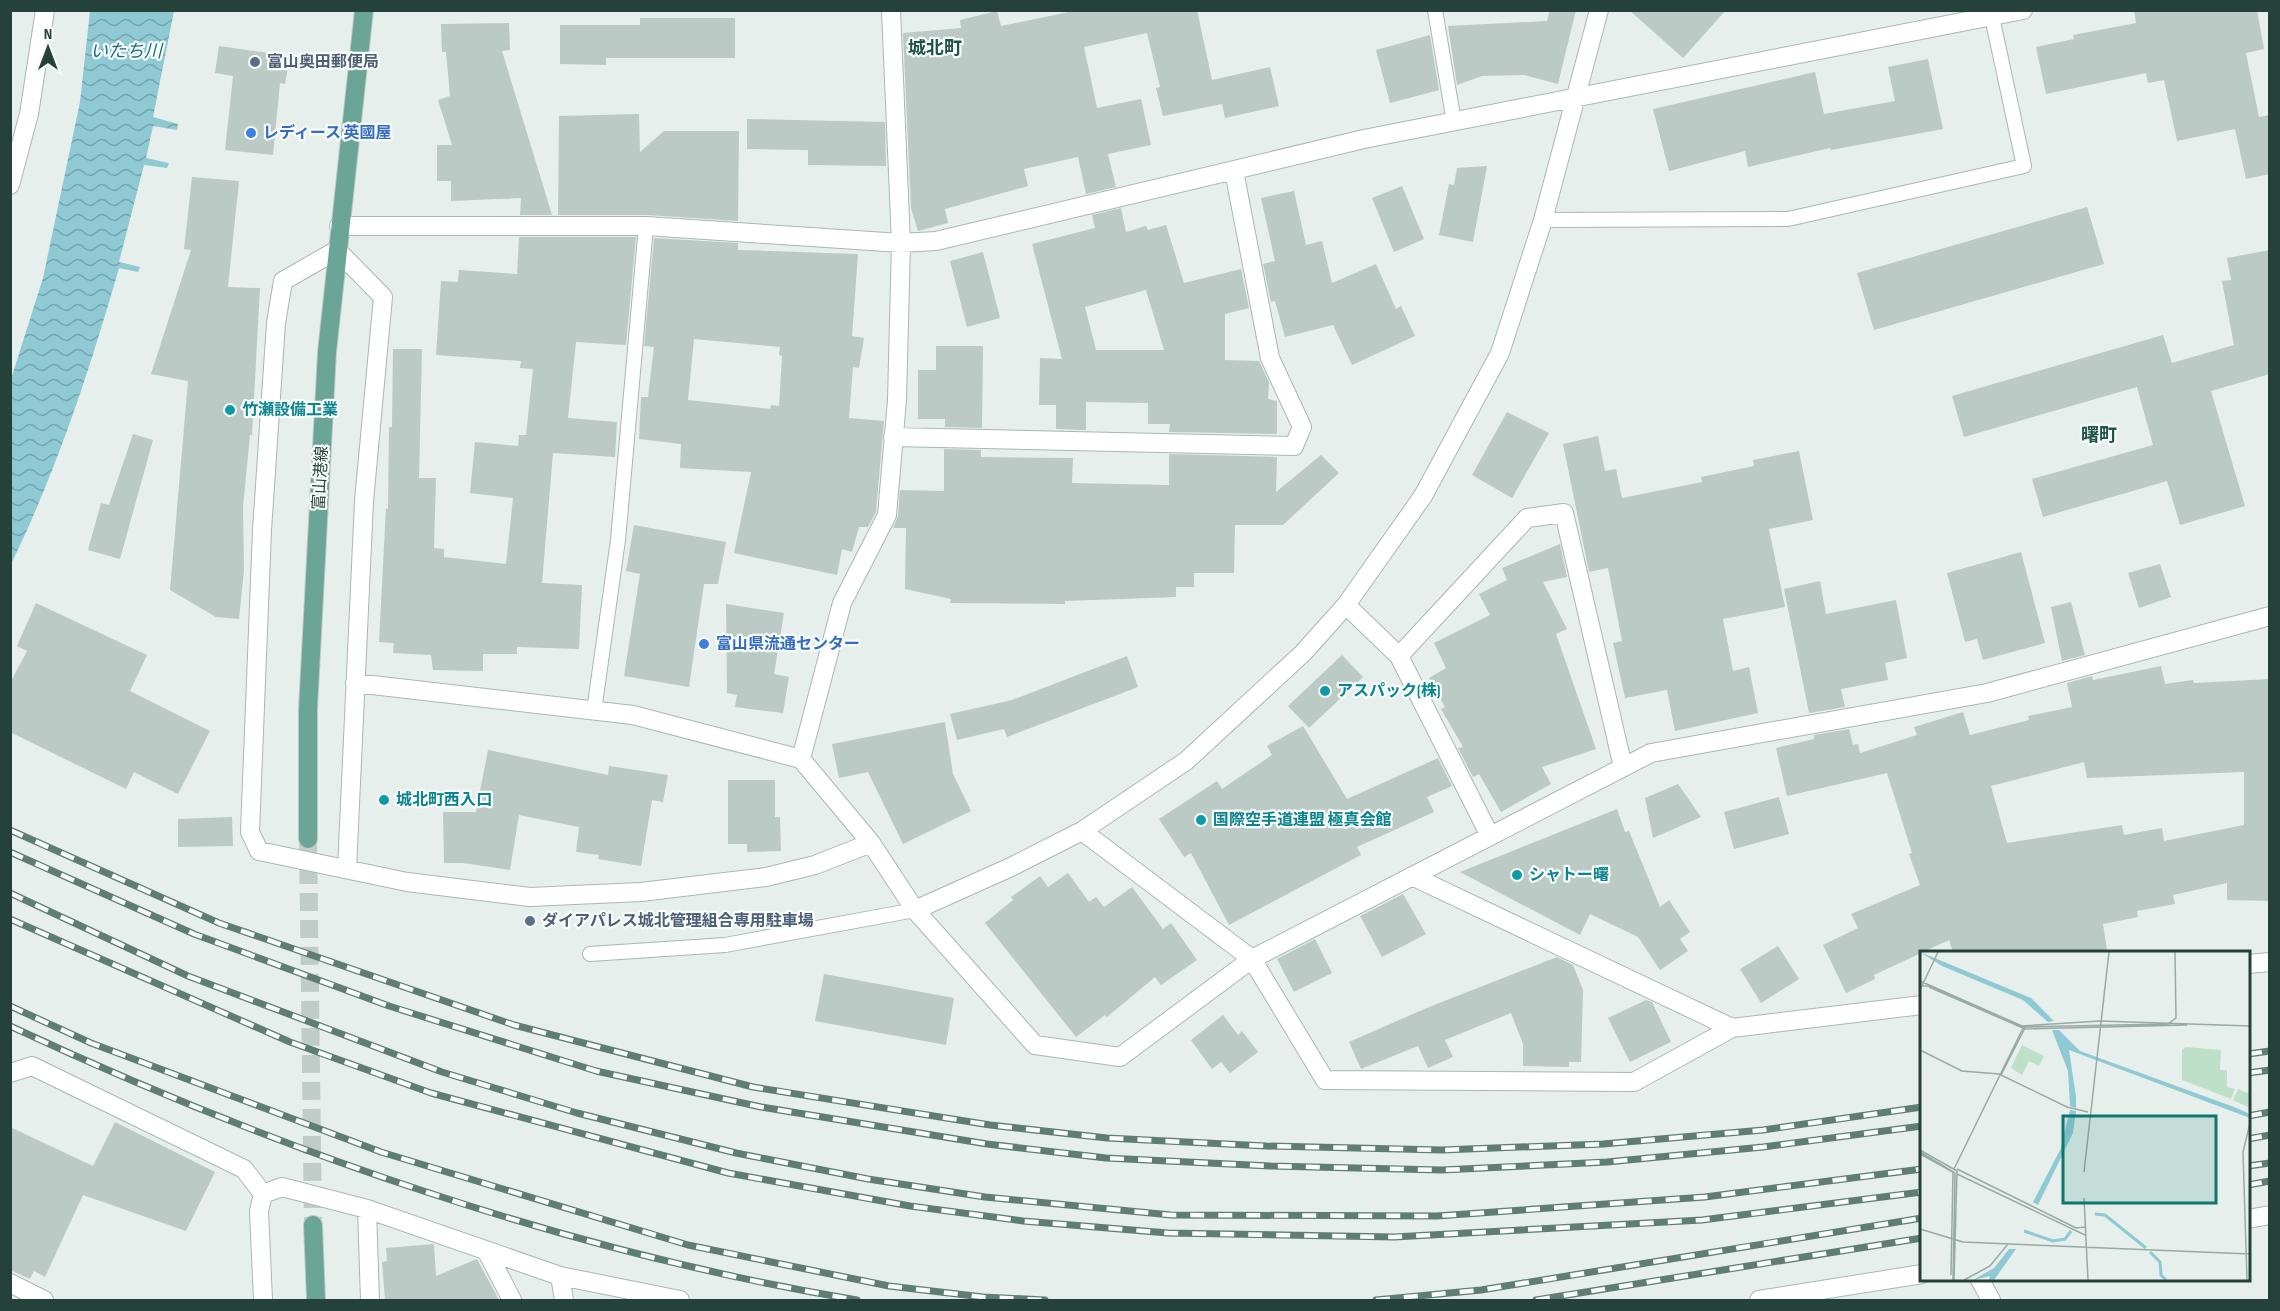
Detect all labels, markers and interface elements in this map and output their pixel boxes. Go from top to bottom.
north arrow [18,18,78,78]
text: N [44,25,52,44]
district label: 城北町 [908,38,962,59]
water label: いたち川 [90,41,164,62]
place label: 富山奥田郵便局 [267,53,379,72]
marker: 富山奥田郵便局 [248,55,262,69]
place label: レディース 英國屋 [263,124,392,143]
marker: レディース 英國屋 [244,126,258,140]
place label: 竹瀬設備工業 [242,401,338,420]
marker: 竹瀬設備工業 [223,403,237,417]
district label: 曙町 [2081,425,2117,446]
street label: 富山港線 [310,446,332,510]
place label: 富山県流通センター [716,635,860,654]
marker: 富山県流通センター [697,637,711,651]
place label: アスパック(株) [1337,682,1440,701]
marker: アスパック(株) [1318,684,1332,698]
place label: 城北町西入口 [396,790,492,810]
marker: 城北町西入口 [377,793,391,807]
place label: 国際空手道連盟 極真会館 [1213,811,1392,830]
marker: 国際空手道連盟 極真会館 [1194,813,1208,827]
place label: シャトー曙 [1529,866,1609,885]
marker: シャトー曙 [1510,868,1524,882]
place label: ダイアパレス城北管理組合専用駐車場 [542,911,814,931]
marker: ダイアパレス城北管理組合専用駐車場 [523,914,537,928]
inset map [1920,951,2250,1281]

